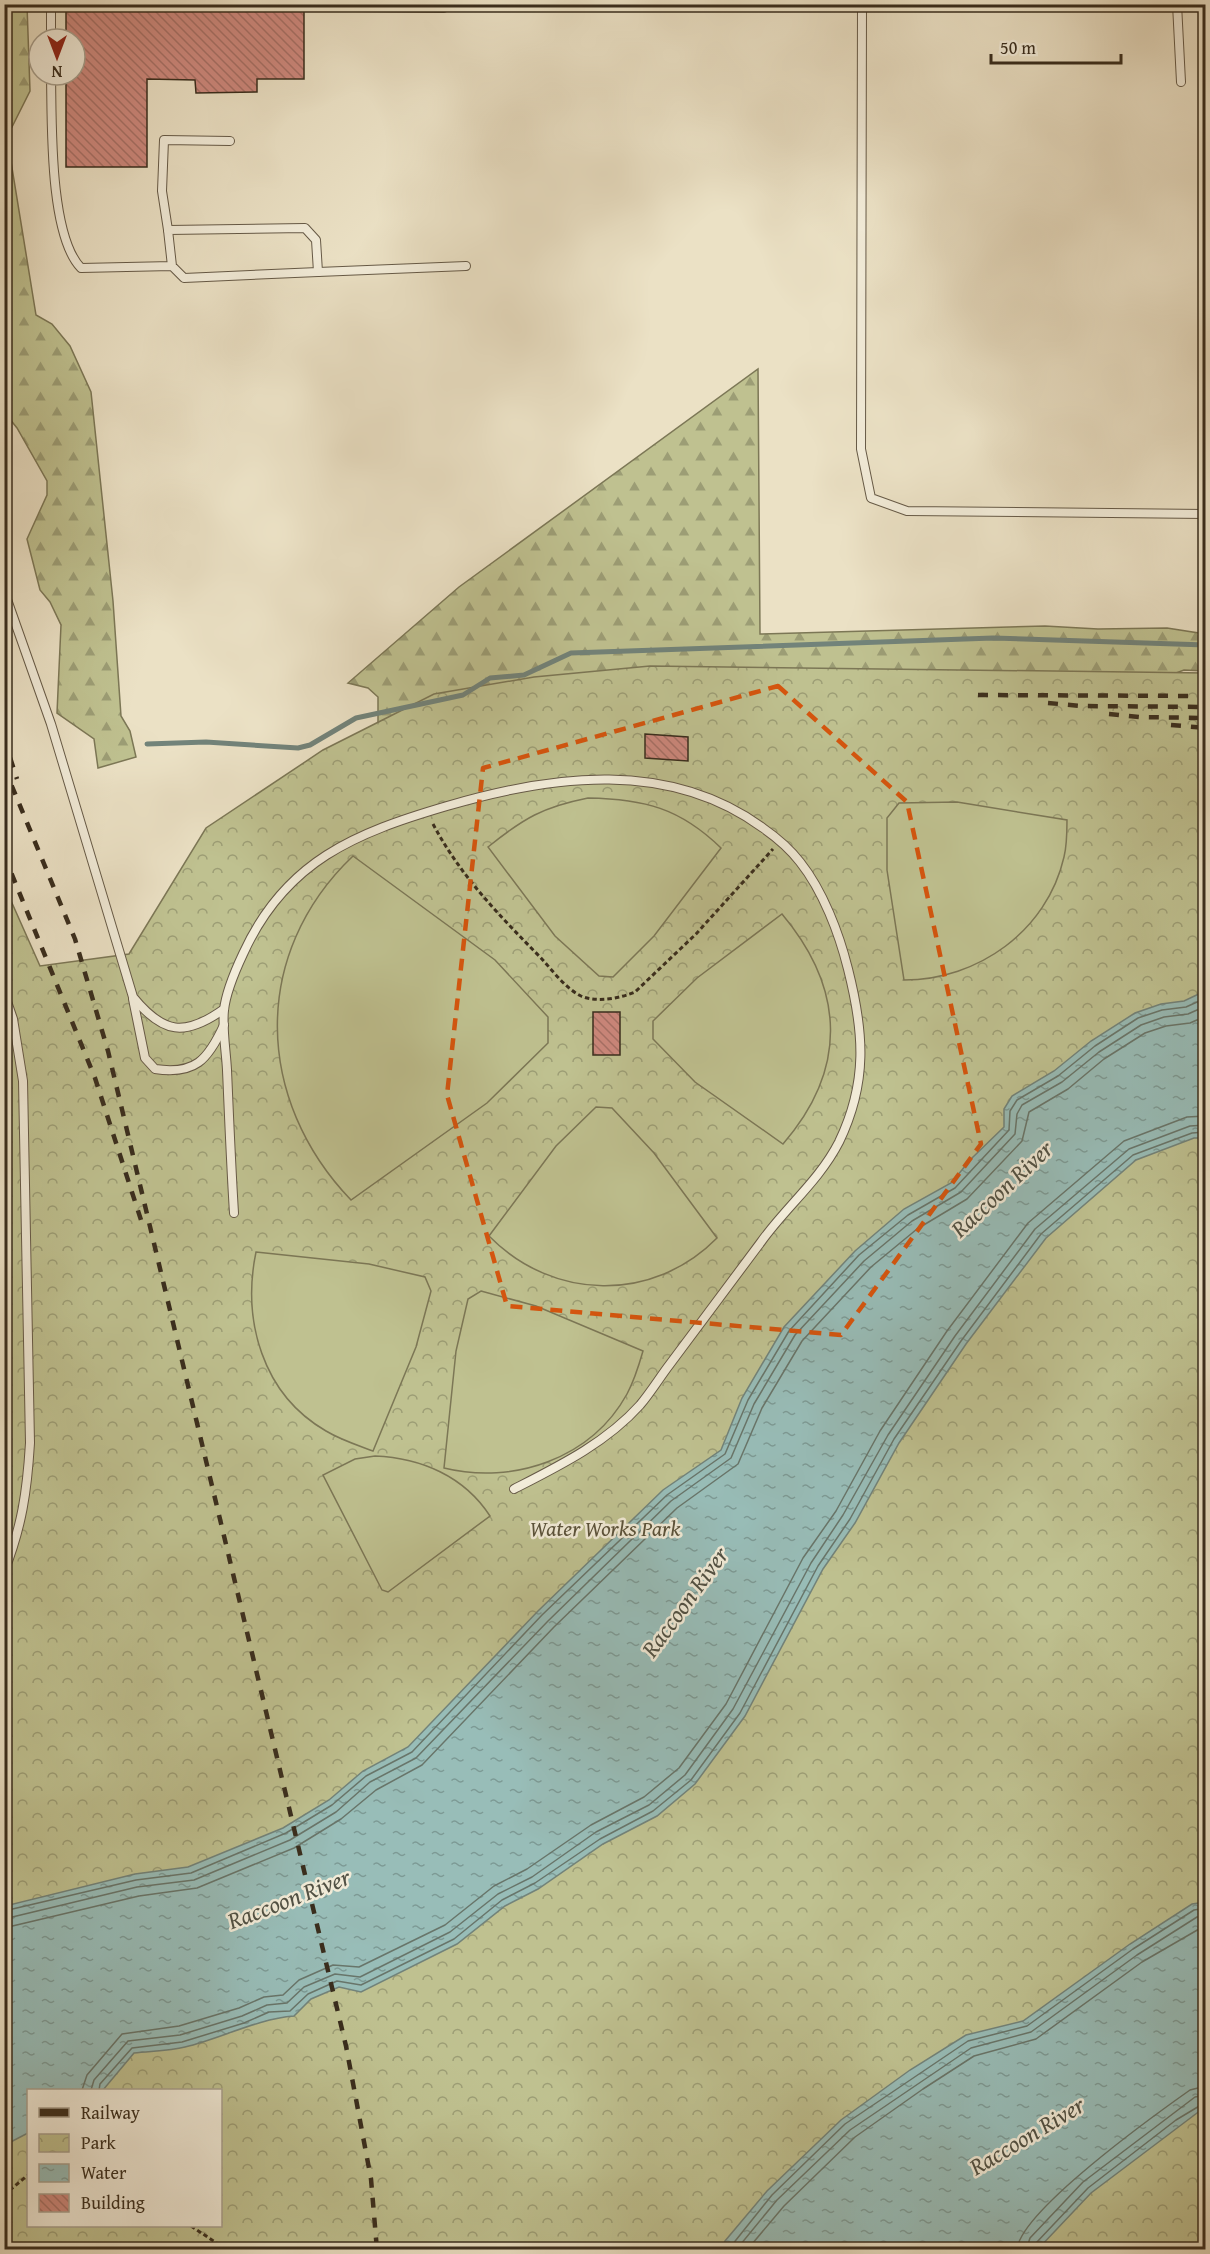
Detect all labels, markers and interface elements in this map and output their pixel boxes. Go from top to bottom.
north arrow [27,27,87,87]
scale bar [991,27,1122,65]
text: 50 m [1000,34,1036,61]
text: N [51,60,62,84]
water label: Raccoon River [942,1131,1062,1246]
park label: Water Works Park [530,1512,681,1544]
water label: Raccoon River [632,1538,737,1665]
water label: Raccoon River [221,1859,356,1938]
water label: Raccoon River [962,2087,1092,2184]
legend [27,2089,222,2227]
text: Railway [81,2099,140,2126]
text: Park [81,2129,117,2156]
text: Water [81,2159,127,2186]
text: Building [81,2189,145,2216]

